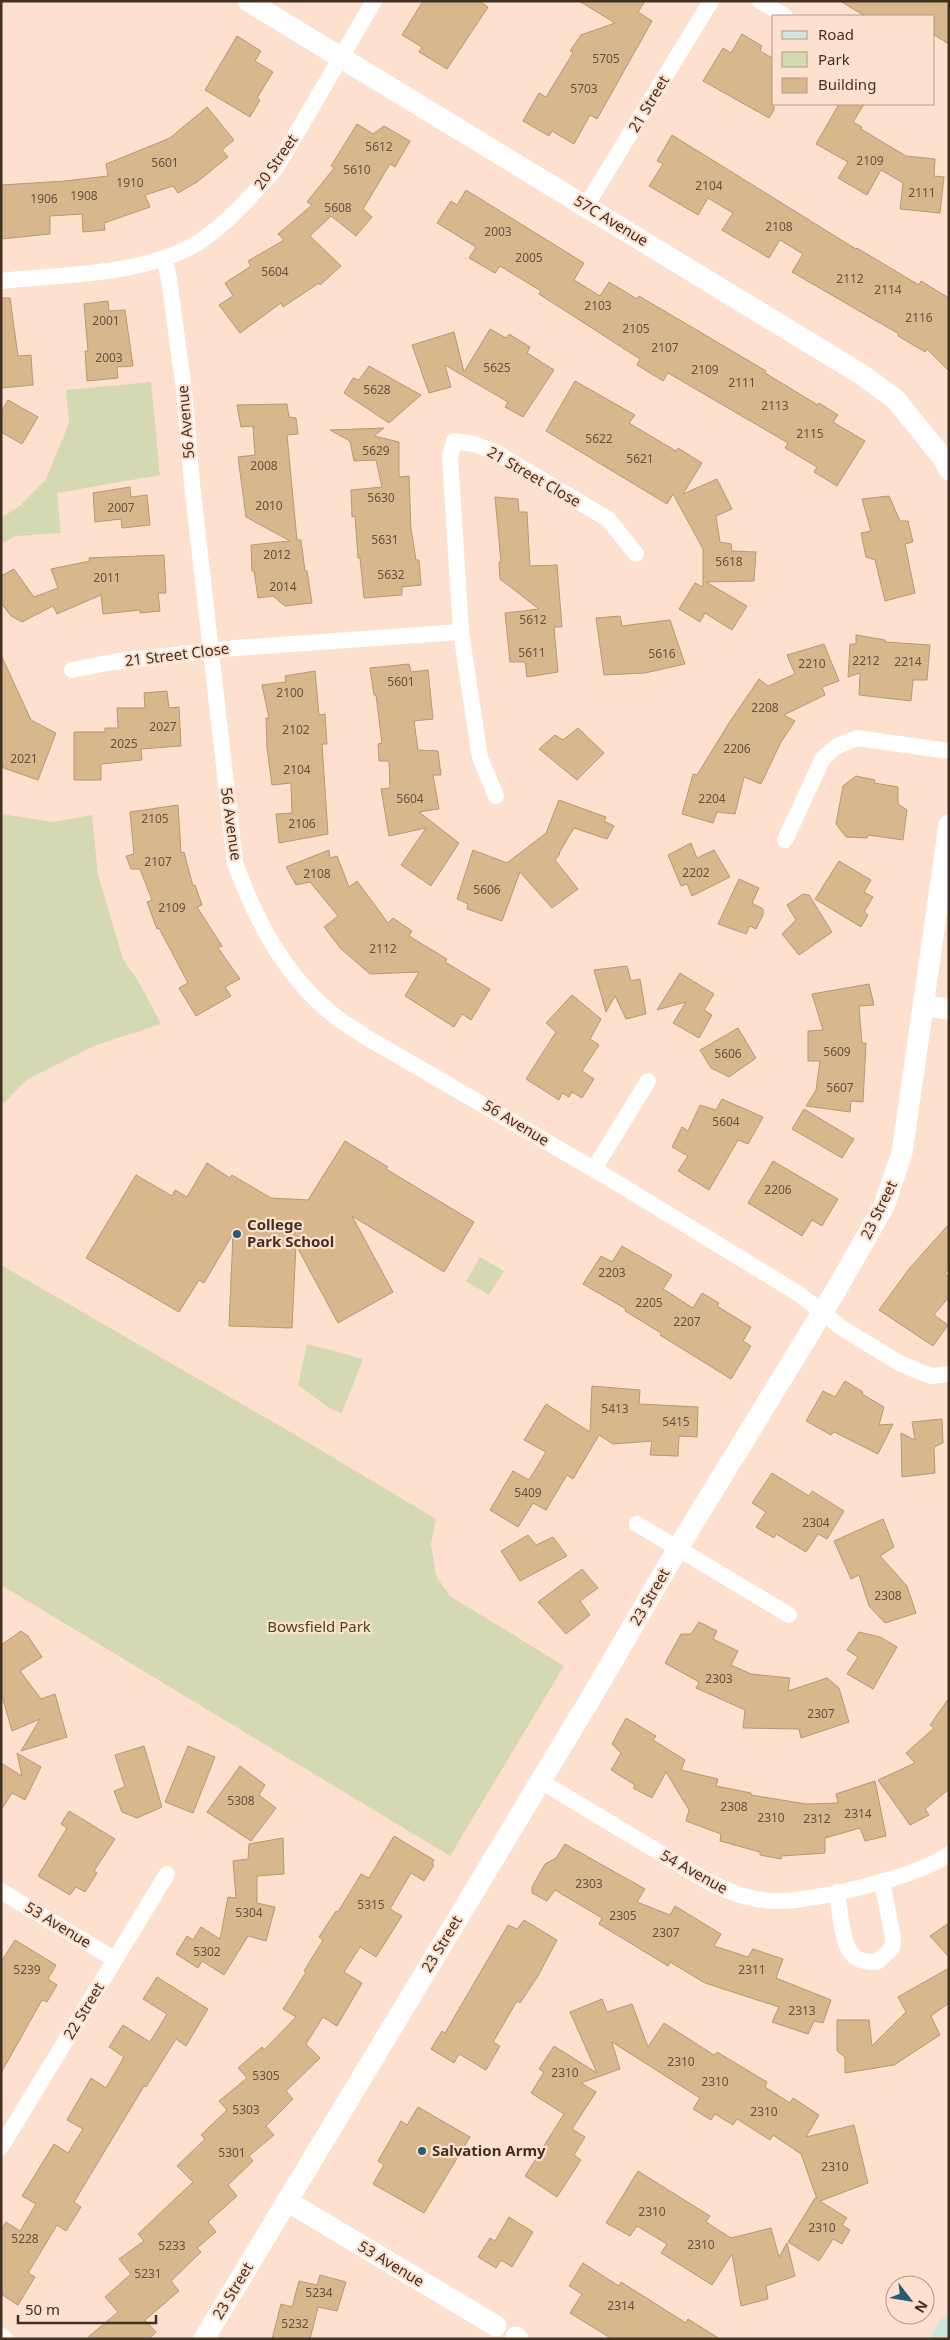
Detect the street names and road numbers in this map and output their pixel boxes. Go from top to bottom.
street label: 21 Street [623,71,673,136]
street label: 20 Street [249,129,302,193]
street label: 57C Avenue [571,190,652,250]
street label: 56 Avenue [172,384,198,460]
street label: 21 Street Close [484,441,585,511]
street label: 21 Street Close [124,638,230,670]
street label: 56 Avenue [217,786,247,862]
street label: 56 Avenue [480,1095,553,1150]
street label: 23 Street [855,1176,901,1242]
street label: 23 Street [625,1564,674,1629]
street label: 54 Avenue [657,1845,732,1898]
street label: 53 Avenue [22,1897,95,1952]
street label: 23 Street [416,1911,466,1976]
street label: 22 Street [58,1978,108,2043]
street label: 53 Avenue [355,2236,428,2291]
street label: 23 Street [207,2258,257,2323]

